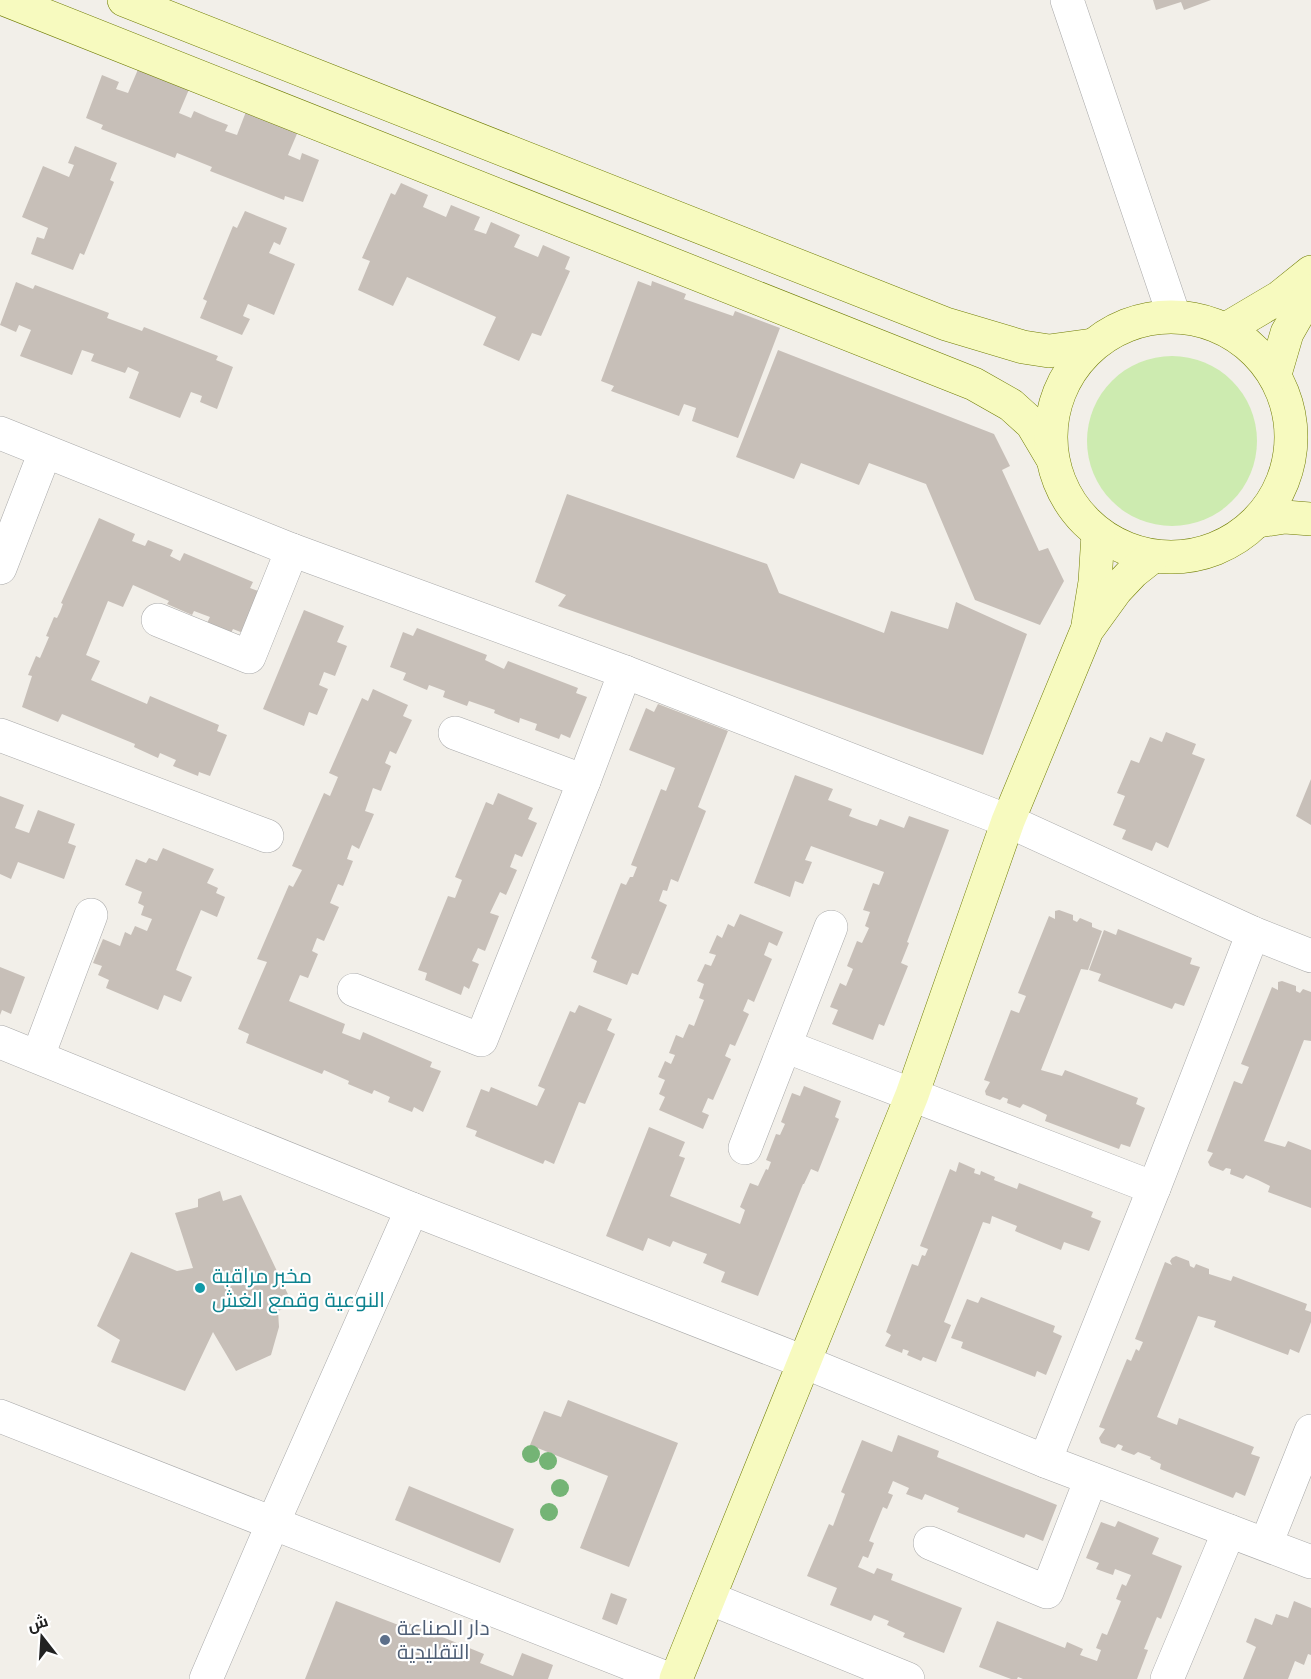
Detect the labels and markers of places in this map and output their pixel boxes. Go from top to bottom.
place label: مخبر مراقبة النوعية وقمع الغش [212,1261,385,1314]
marker: مخبر مراقبة النوعية وقمع الغش [193,1281,207,1295]
place label: دار الصناعة التقليدية [397,1613,490,1665]
marker: دار الصناعة التقليدية [378,1633,392,1647]

